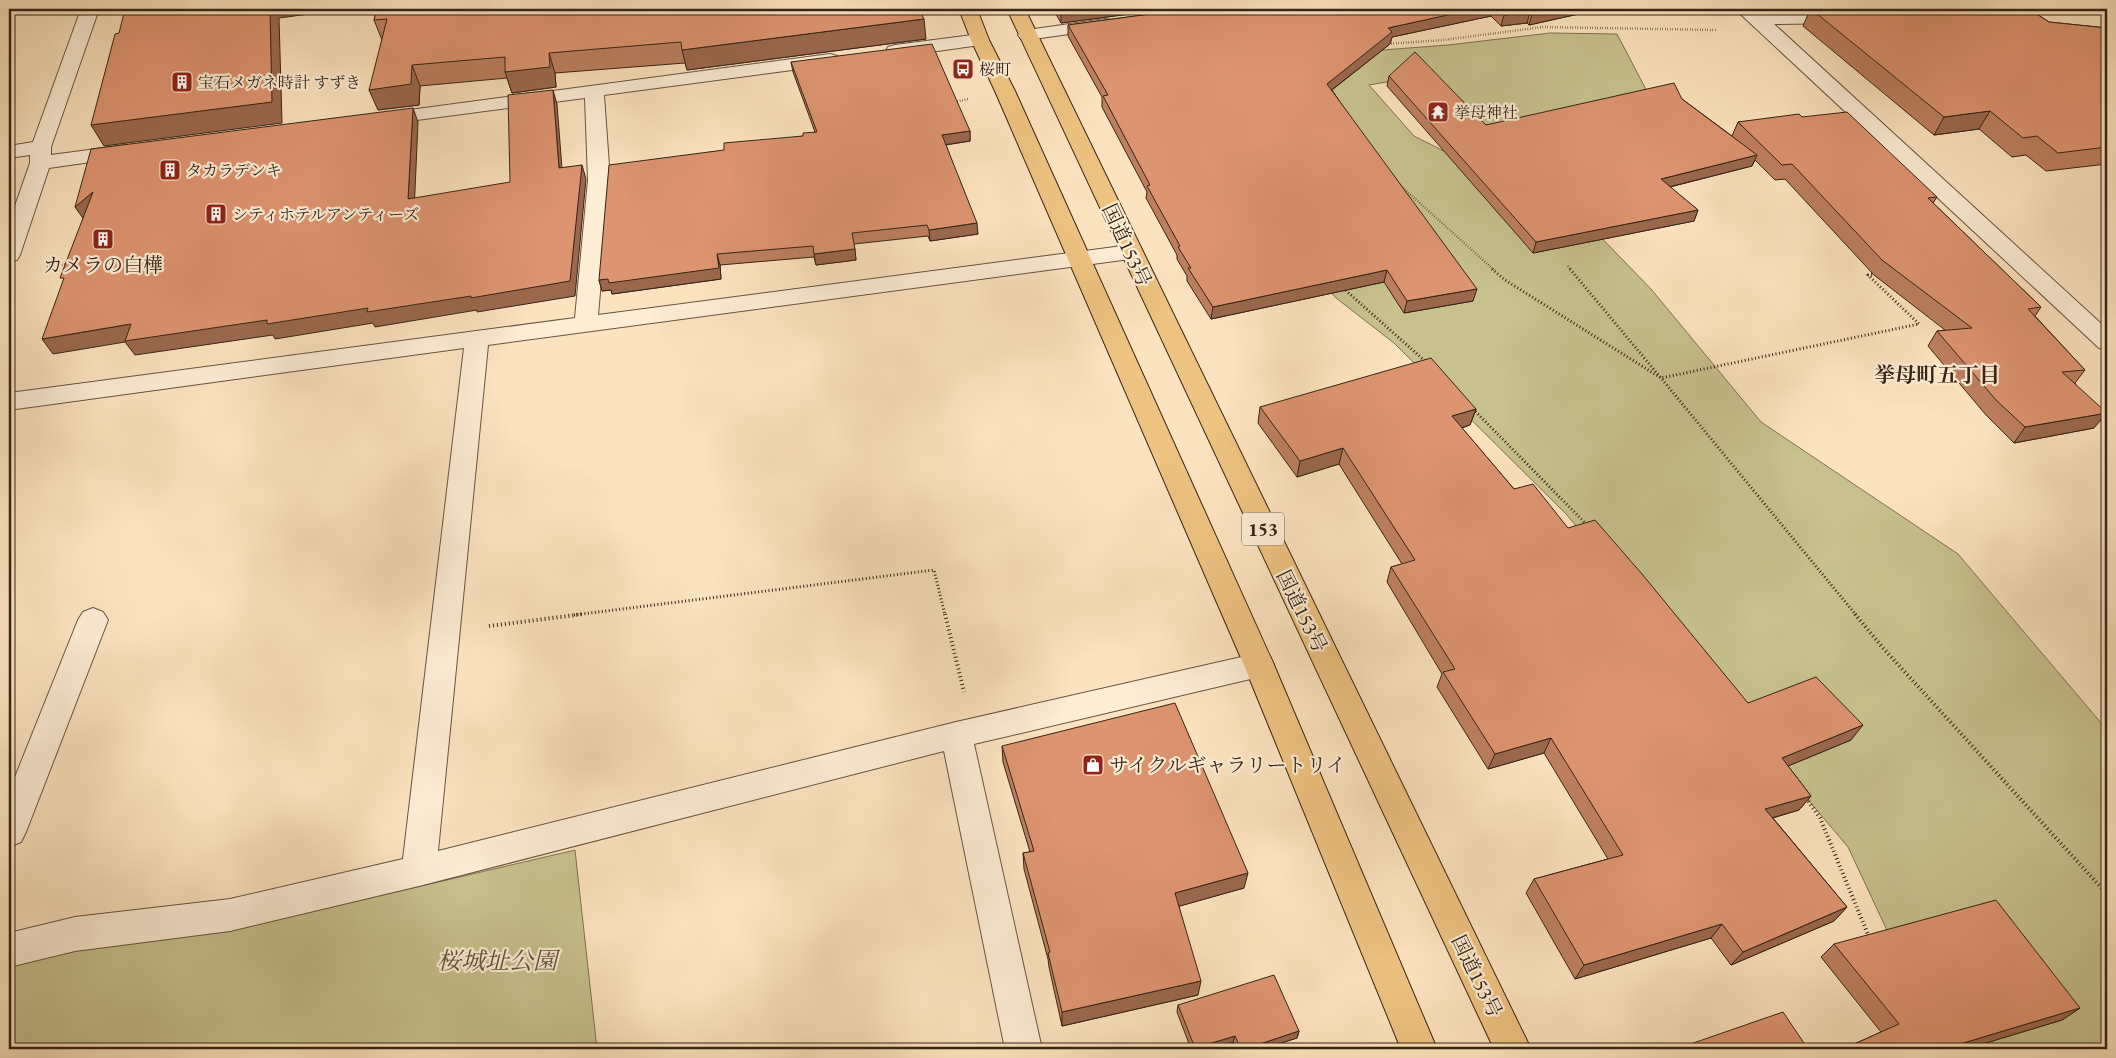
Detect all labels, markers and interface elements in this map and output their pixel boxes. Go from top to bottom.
bus stop icon: 桜町 [951,57,975,81]
place label: 桜町 [979,59,1011,80]
building icon: 宝石メガネ時計 すずき [170,70,194,94]
place label: 宝石メガネ時計 すずき [198,72,361,93]
temple icon: 挙母神社 [1426,100,1450,124]
place label: 挙母神社 [1454,102,1518,123]
building icon: タカラデンキ [158,158,182,182]
place label: タカラデンキ [186,160,282,181]
street label: 国道153号 [1096,199,1158,291]
building icon: シティホテルアンティーズ [204,202,228,226]
place label: シティホテルアンティーズ [232,204,419,225]
building icon: カメラの白樺 [91,227,115,251]
place label: カメラの白樺 [43,252,163,278]
district label: 挙母町五丁目 [1874,361,2000,388]
road number: 153 [1242,512,1284,546]
street label: 国道153号 [1271,565,1333,657]
place label: サイクルギャラリートリイ [1109,752,1346,778]
shop icon: サイクルギャラリートリイ [1081,753,1105,777]
street label: 国道153号 [1446,930,1508,1022]
park label: 桜城址公園 [437,945,561,976]

